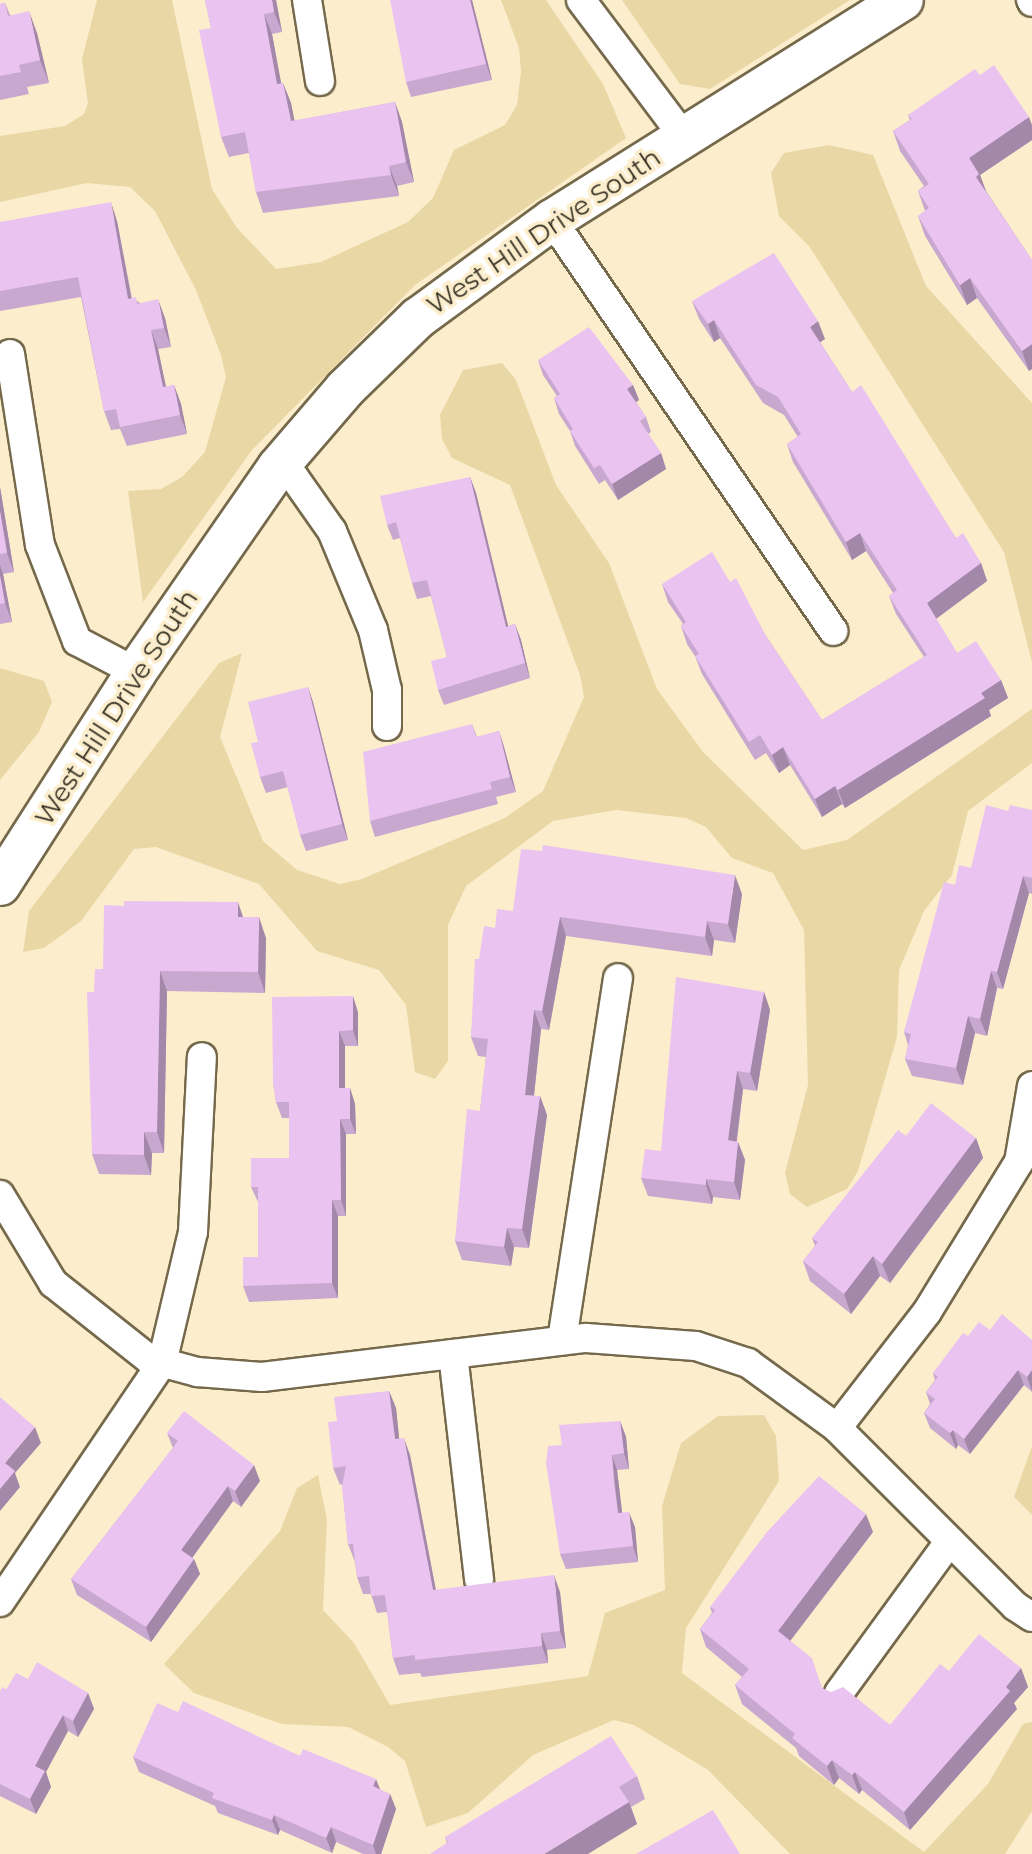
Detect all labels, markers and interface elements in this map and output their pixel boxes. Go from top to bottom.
street label: West Hill Drive South [421,142,667,322]
street label: West Hill Drive South [29,584,205,832]

